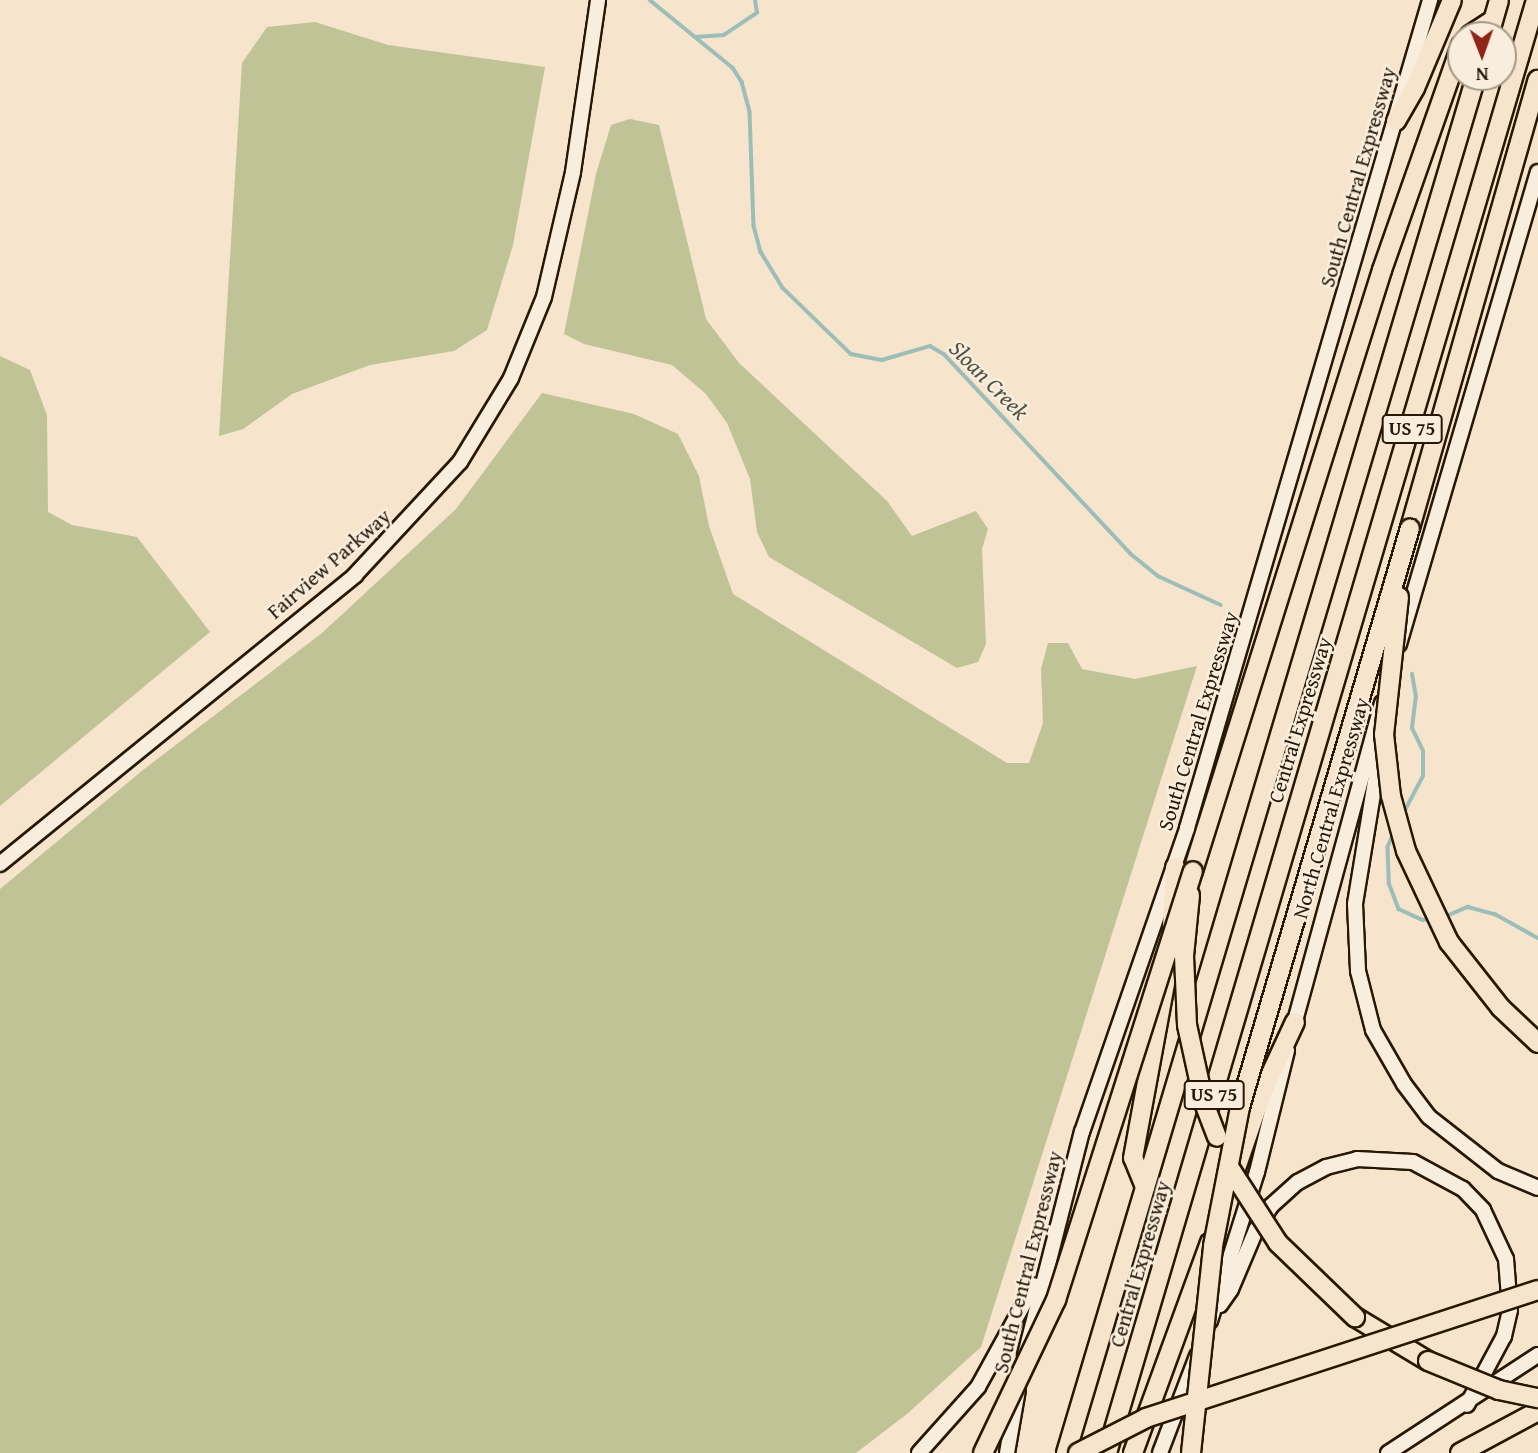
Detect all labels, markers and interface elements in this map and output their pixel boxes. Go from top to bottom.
north arrow [1447,21,1517,91]
text: N [1476,61,1489,89]
street label: South Central Expressway [1314,64,1402,290]
water label: Sloan Creek [943,334,1035,426]
road number: US 75 [1380,414,1444,444]
street label: Fairview Parkway [262,504,396,624]
street label: South Central Expressway [1153,608,1243,834]
street label: Central Expressway [1263,634,1337,806]
street label: North Central Expressway [1287,695,1375,921]
road number: US 75 [1182,1079,1246,1110]
street label: South Central Expressway [988,1148,1068,1376]
street label: Central Expressway [1104,1178,1176,1350]

